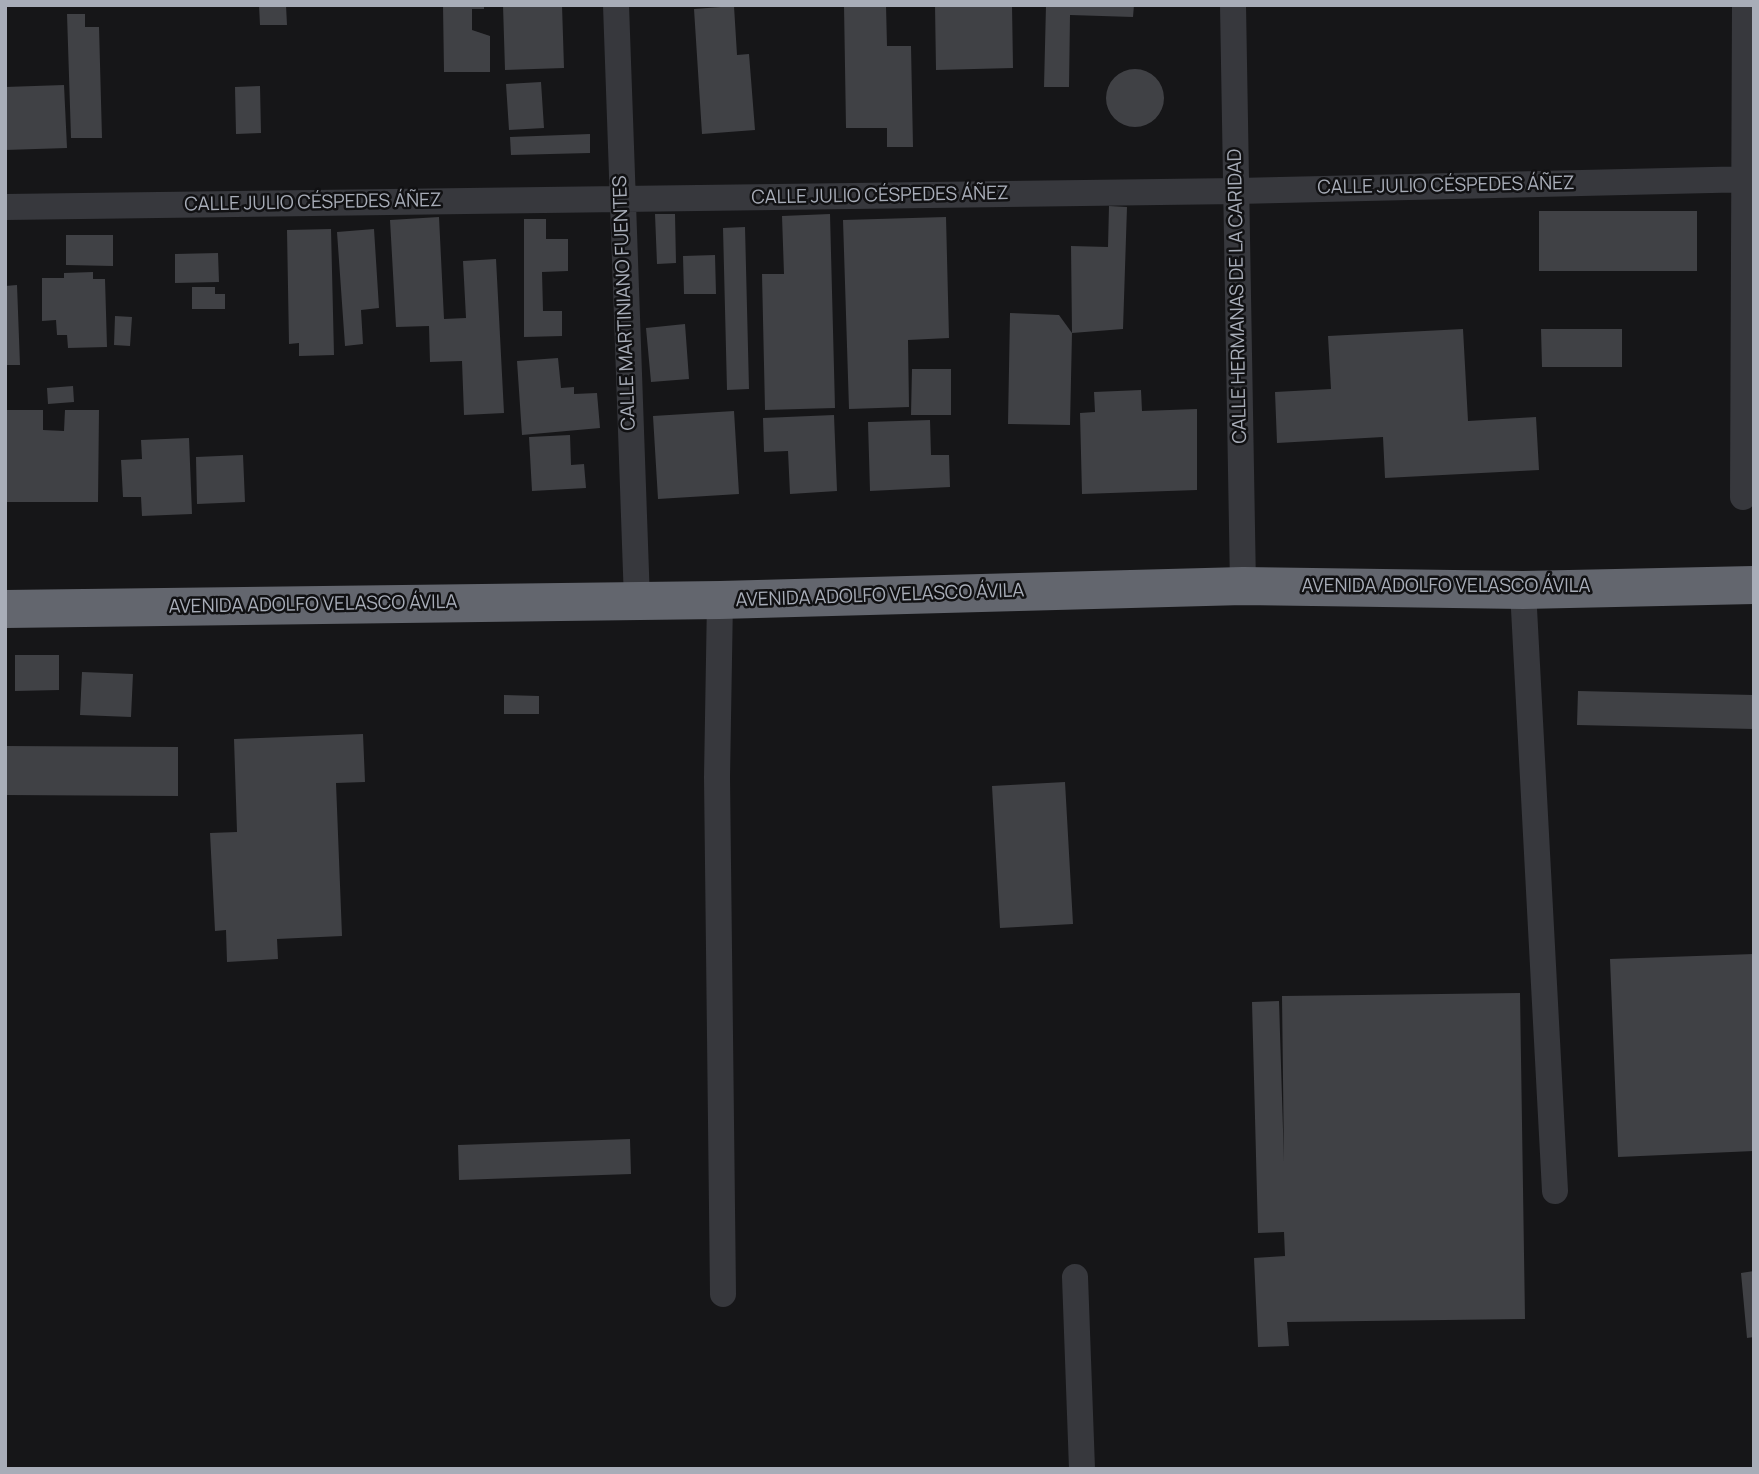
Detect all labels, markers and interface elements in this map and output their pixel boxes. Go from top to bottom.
street label: CALLE HERMANAS DE LA CARIDAD [1224,148,1252,444]
street label: CALLE JULIO CÉSPEDES ÁÑEZ [1317,172,1575,200]
street label: CALLE MARTINIANO FUENTES [609,175,641,431]
street label: CALLE JULIO CÉSPEDES ÁÑEZ [751,182,1009,210]
street label: CALLE JULIO CÉSPEDES ÁÑEZ [184,189,442,217]
street label: AVENIDA ADOLFO VELASCO ÁVILA [1302,576,1590,598]
street label: AVENIDA ADOLFO VELASCO ÁVILA [735,580,1025,612]
street label: AVENIDA ADOLFO VELASCO ÁVILA [168,591,458,619]

